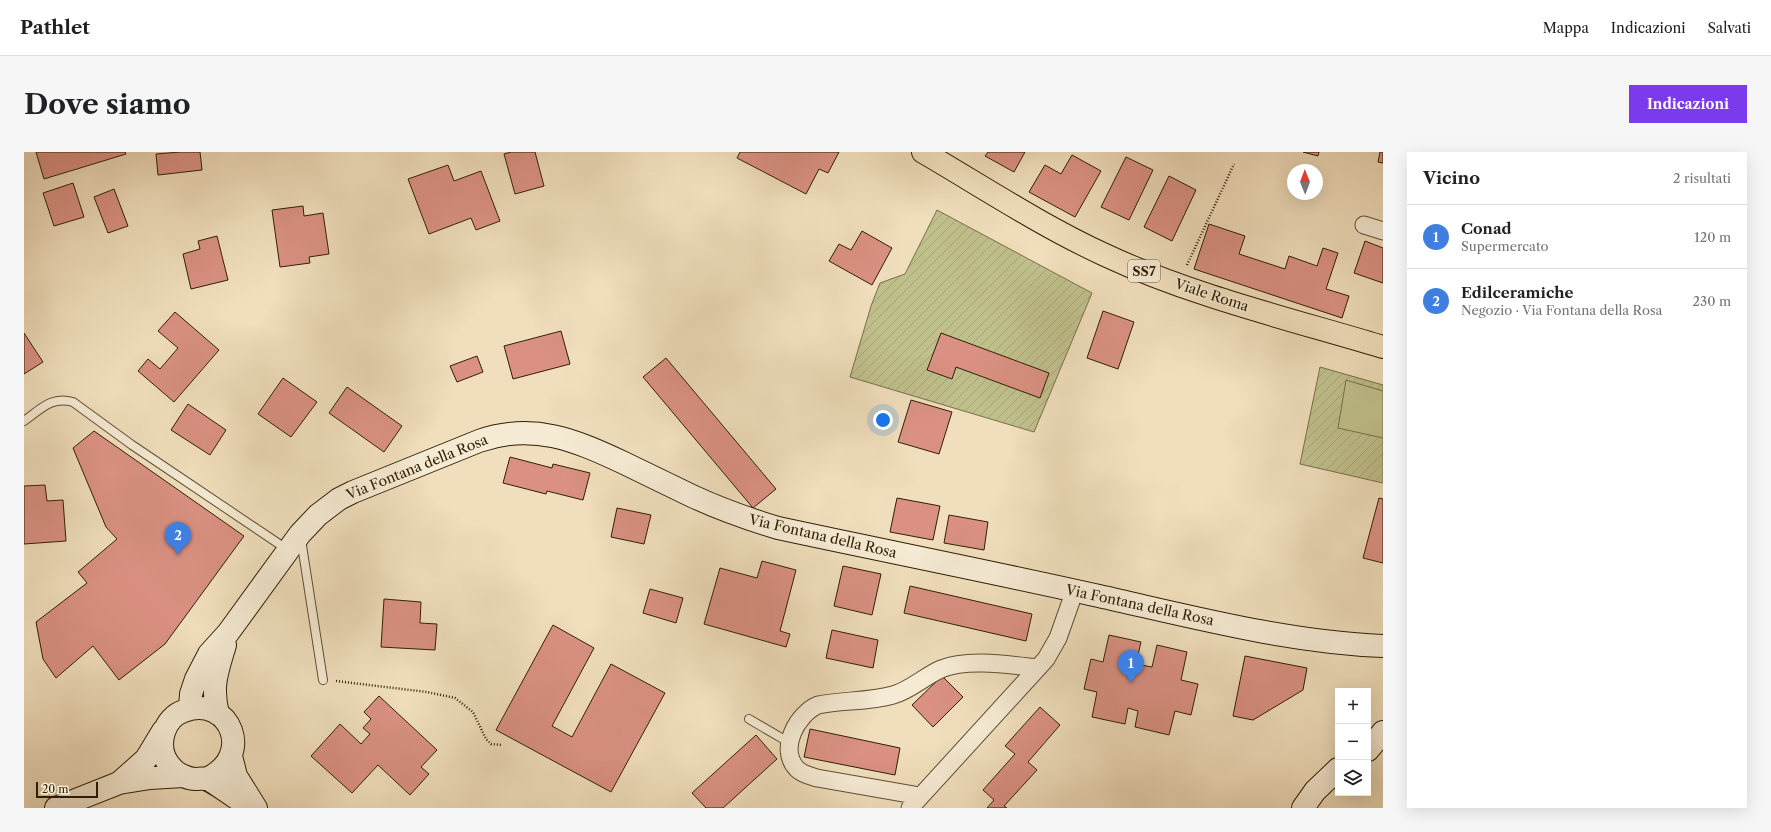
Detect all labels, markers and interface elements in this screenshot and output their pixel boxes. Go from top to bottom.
text: Pathlet [20,16,90,39]
text: Mappa [1543,19,1589,37]
text: Indicazioni [1611,19,1686,37]
text: Salvati [1708,19,1751,37]
button: Indicazioni [1629,85,1747,123]
text: Dove siamo [24,87,191,121]
north arrow [1287,164,1323,200]
text: Vicino [1423,168,1480,188]
text: 2 risultati [1673,170,1731,186]
text: Conad [1461,219,1512,238]
text: 1 [1433,229,1439,245]
text: 120 m [1694,229,1731,245]
text: Supermercato [1461,238,1549,254]
road number: SS7 [1128,260,1160,282]
street label: Viale Roma [1172,274,1252,316]
text: Edilceramiche [1461,283,1573,302]
text: 2 [1432,293,1440,309]
text: 230 m [1693,293,1731,309]
text: Negozio · Via Fontana della Rosa [1461,302,1662,318]
your location [873,410,893,430]
street label: Via Fontana della Rosa [343,430,491,504]
street label: Via Fontana della Rosa [746,510,899,562]
pin: 2 [165,522,191,555]
street label: Via Fontana della Rosa [1063,580,1216,630]
pin: 1 [1118,650,1144,683]
map controls [1335,688,1371,796]
button: + [1335,688,1371,724]
button: − [1335,724,1371,760]
button: layers [1335,760,1371,796]
scale bar [36,780,98,799]
text: 20 m [42,782,68,796]

